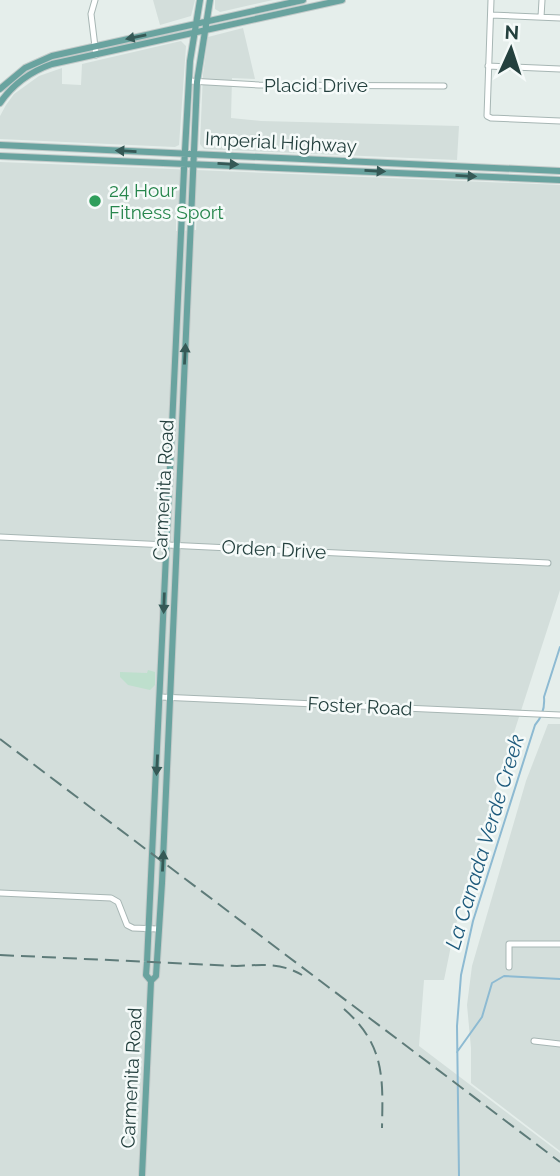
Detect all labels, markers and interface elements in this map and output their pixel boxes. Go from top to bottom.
north arrow [476,14,546,84]
text: N [504,21,520,43]
one-way arrow [125,32,147,43]
street label: Placid Drive [264,74,368,96]
street label: Imperial Highway [205,127,357,157]
one-way arrow [115,145,137,156]
one-way arrow [217,159,239,170]
one-way arrow [364,166,386,177]
one-way arrow [456,170,478,181]
place label: 24 Hour Fitness Sport [109,179,224,223]
marker: 24 Hour Fitness Sport [87,193,103,209]
one-way arrow [179,343,190,365]
street label: Carmenita Road [148,419,178,561]
street label: Orden Drive [221,535,327,563]
one-way arrow [159,592,170,614]
street label: Foster Road [307,692,413,720]
water label: La Canada Verde Creek [440,731,529,952]
one-way arrow [152,754,163,776]
one-way arrow [157,850,168,872]
street label: Carmenita Road [116,1007,146,1149]

